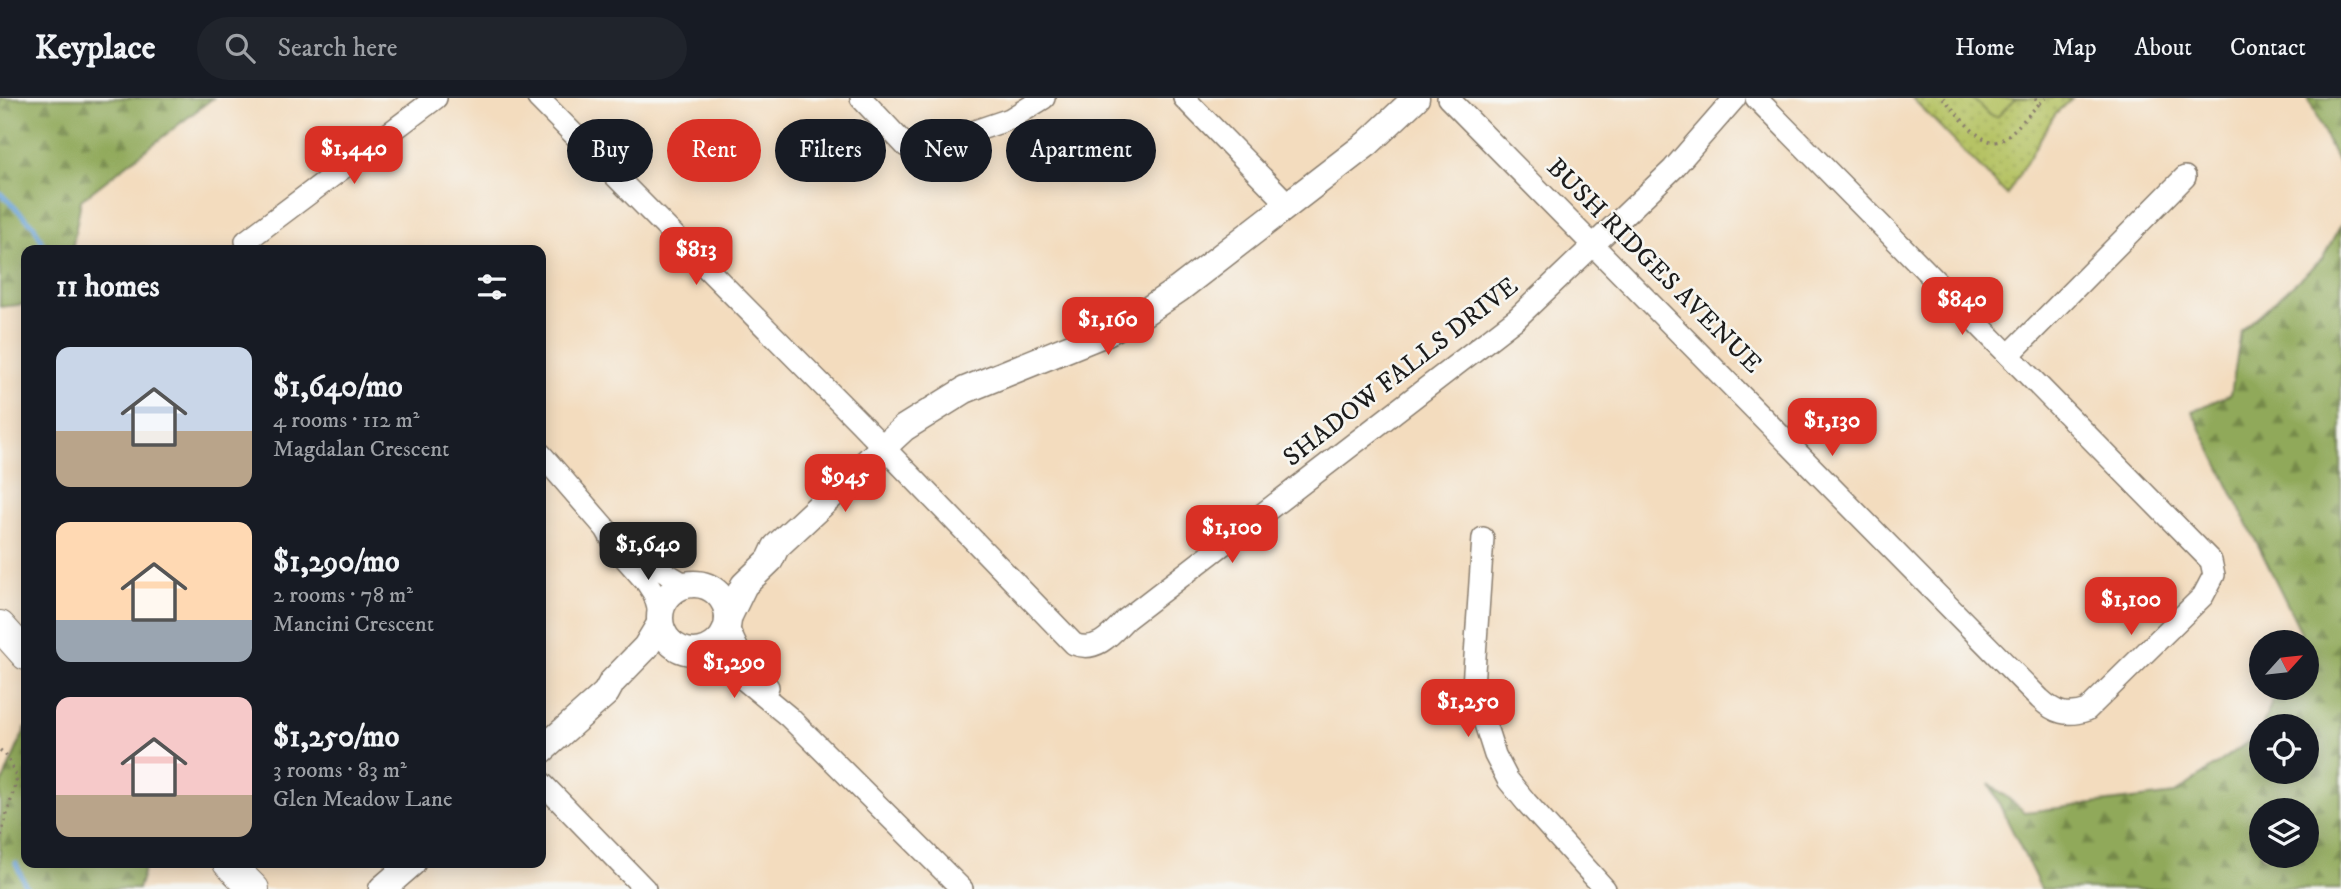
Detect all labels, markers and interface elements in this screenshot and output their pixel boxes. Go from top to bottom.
search box [197,17,687,80]
text: Keyplace [35,28,155,69]
icon: search [221,29,259,67]
text: Search here [277,32,398,65]
text: Home [1955,33,2014,63]
text: Map [2052,33,2097,63]
text: About [2135,33,2192,63]
text: Contact [2230,33,2306,63]
chip: Buy [567,119,653,182]
chip: Rent [667,119,761,182]
chip: Filters [775,119,886,182]
chip: New [900,119,992,182]
chip: Apartment [1006,119,1156,182]
pin: $1,440 [297,126,411,186]
text: $1,440 [321,134,387,163]
street label: BUSH RIDGES AVENUE [1539,151,1769,381]
pin: $813 [655,228,737,287]
text: $813 [675,235,717,264]
icon: filters [473,268,511,306]
text: 11 homes [56,269,160,306]
street label: SHADOW FALLS DRIVE [1277,270,1525,474]
pin: $840 [1921,278,2003,337]
text: $840 [1937,285,1987,314]
pin: $1,160 [1051,298,1165,357]
text: $1,160 [1078,305,1138,334]
text: $1,640/mo [273,369,403,406]
icon: home [112,375,196,459]
pin: $1,130 [1775,398,1889,458]
text: 4 rooms · 112 m² [273,406,420,435]
text: $1,130 [1804,406,1860,435]
text: Magdalan Crescent [273,435,450,464]
pin: $945 [804,454,886,514]
text: $945 [821,462,869,491]
pin: $1,100 [1175,505,1289,565]
text: $1,100 [1202,513,1262,542]
pin: $1,640 [591,522,705,582]
text: $1,640 [616,530,680,559]
text: $1,290/mo [273,544,400,581]
icon: home [112,550,196,634]
pin: $1,100 [2074,578,2188,637]
text: 2 rooms · 78 m² [273,581,413,610]
text: $1,100 [2101,585,2161,614]
text: Mancini Crescent [273,610,434,639]
north arrow [2249,630,2319,700]
map controls [2249,630,2319,868]
pin: $1,290 [677,640,791,700]
text: $1,290 [703,648,765,677]
pin: $1,250 [1411,680,1525,739]
text: $1,250 [1437,687,1499,716]
button: locate [2249,714,2319,784]
text: $1,250/mo [273,719,399,756]
icon: home [112,725,196,809]
text: 3 rooms · 83 m² [273,756,407,785]
text: Glen Meadow Lane [273,785,452,814]
button: layers [2249,798,2319,868]

